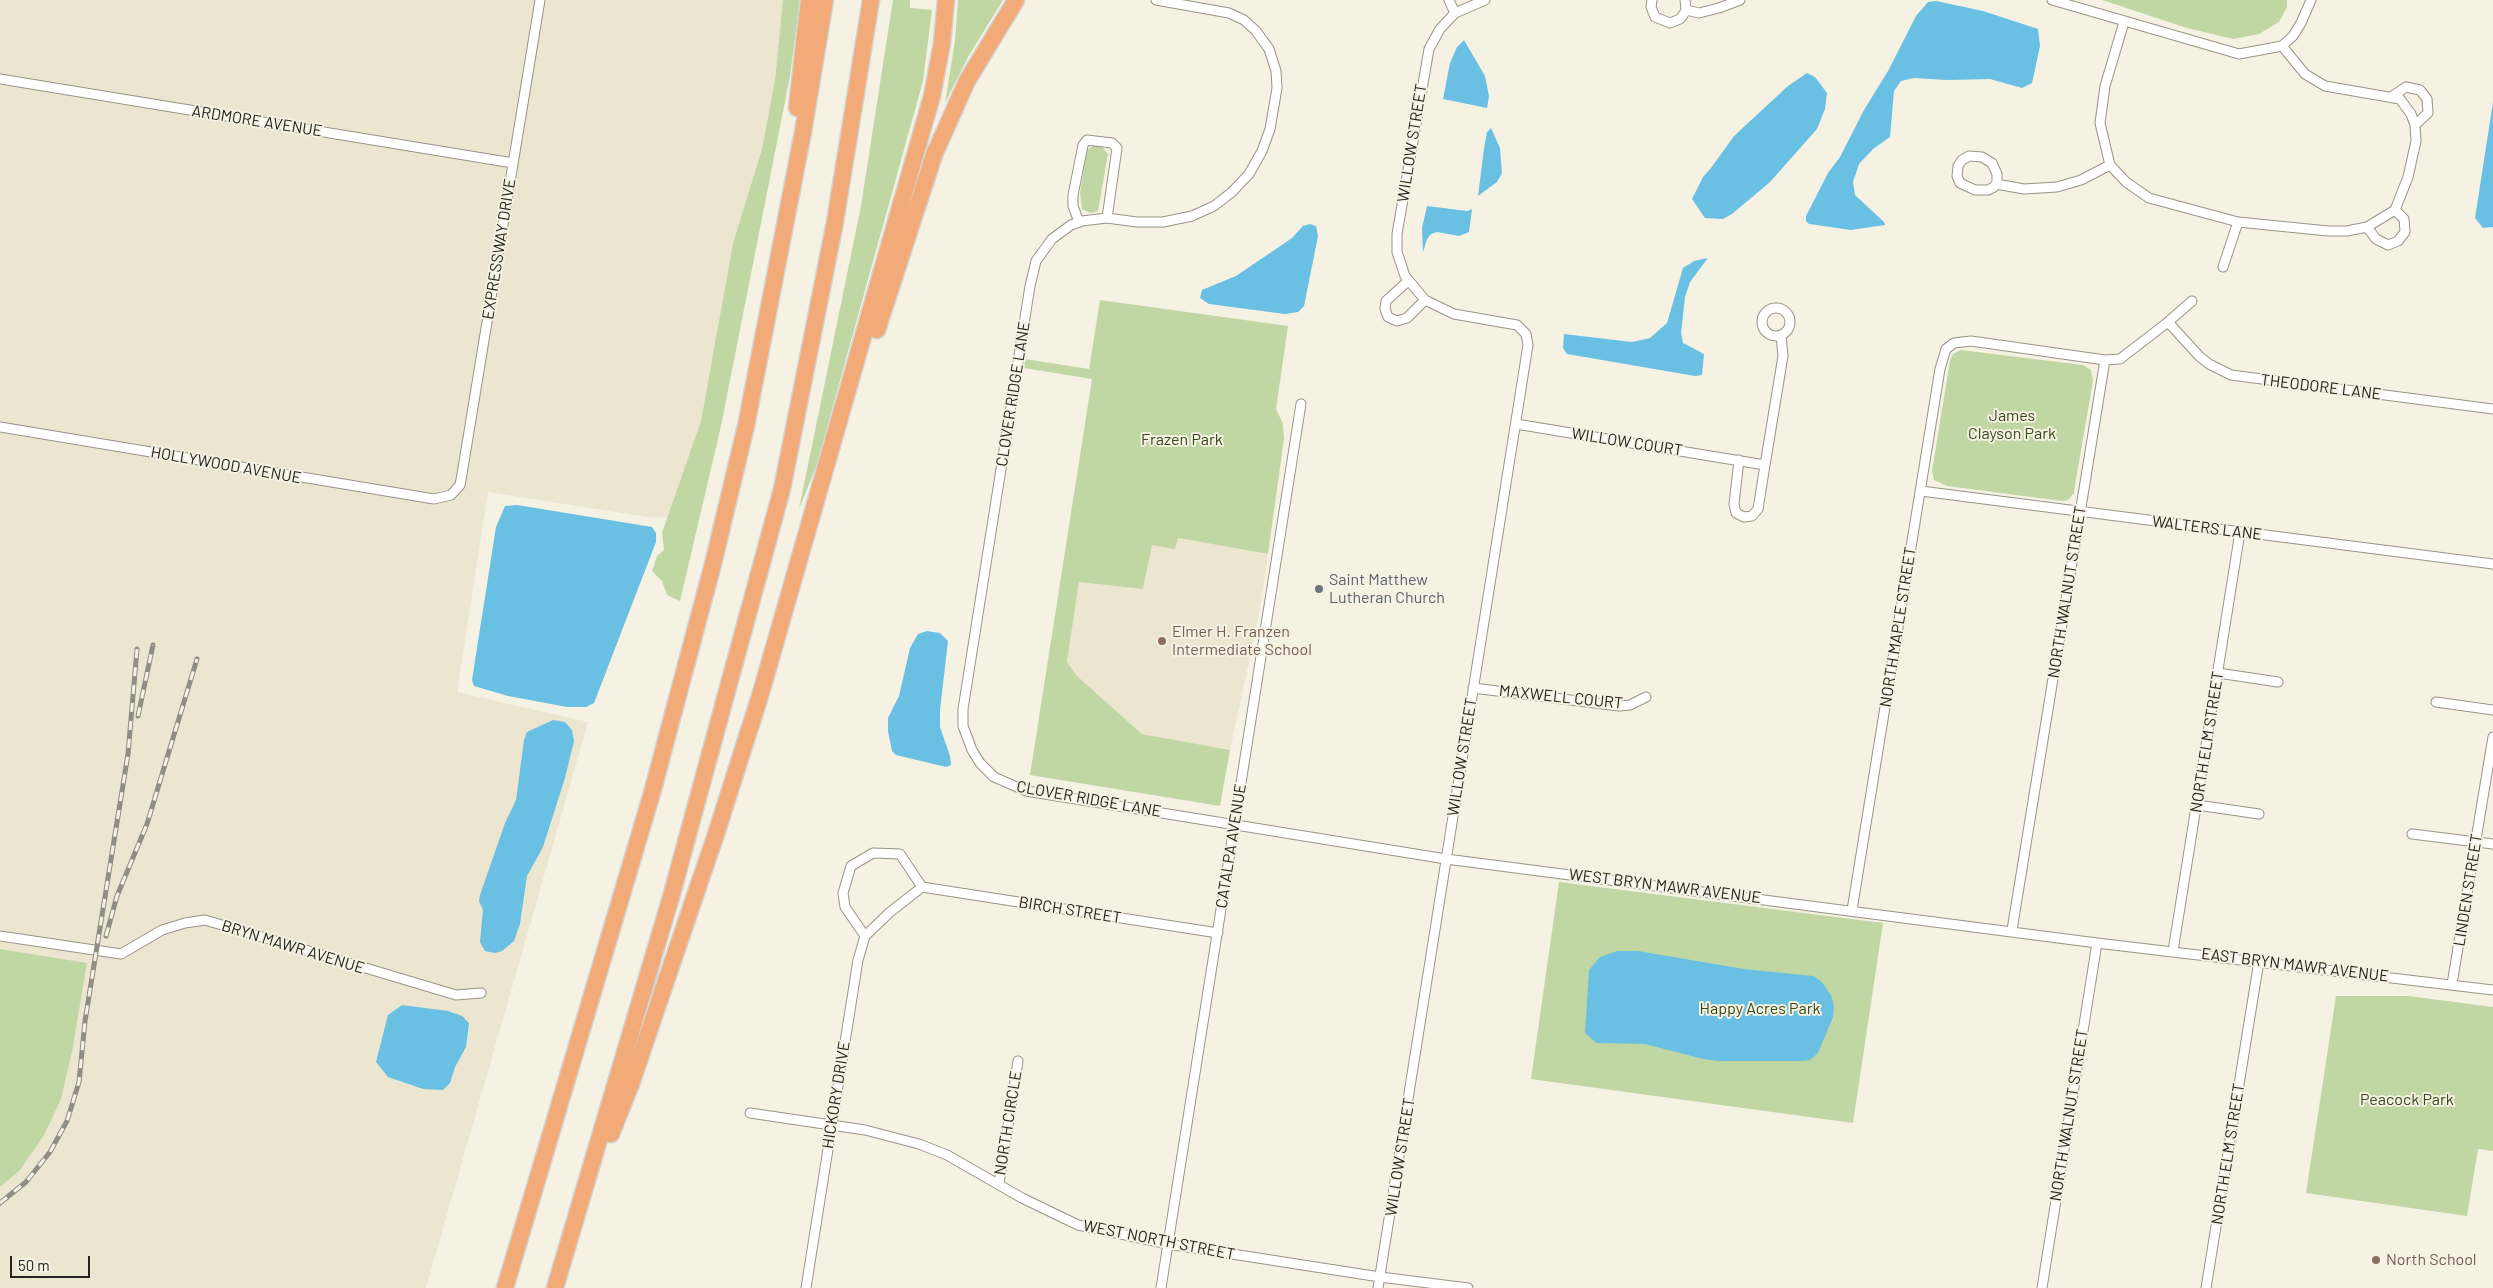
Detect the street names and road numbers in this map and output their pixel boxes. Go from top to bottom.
street label: WILLOW STREET [1393,82,1431,204]
street label: ARDMORE AVENUE [190,101,324,141]
street label: EXPRESSWAY DRIVE [478,177,520,321]
street label: CLOVER RIDGE LANE [992,320,1034,468]
street label: THEODORE LANE [2260,370,2382,404]
street label: WILLOW COURT [1570,424,1684,460]
street label: HOLLYWOOD AVENUE [149,442,303,488]
street label: NORTH WALNUT STREET [2044,504,2090,680]
street label: WALTERS LANE [2151,512,2263,544]
street label: NORTH MAPLE STREET [1876,545,1920,709]
street label: NORTH ELM STREET [2186,670,2228,814]
street label: MAXWELL COURT [1498,681,1624,713]
street label: WILLOW STREET [1443,696,1481,818]
street label: CLOVER RIDGE LANE [1015,777,1163,821]
street label: CATALPA AVENUE [1212,782,1250,910]
street label: LINDEN STREET [2450,832,2486,948]
street label: WEST BRYN MAWR AVENUE [1568,865,1762,907]
street label: BIRCH STREET [1017,892,1123,928]
street label: BRYN MAWR AVENUE [219,916,367,978]
street label: EAST BRYN MAWR AVENUE [2200,944,2390,986]
street label: NORTH WALNUT STREET [2046,1027,2092,1203]
street label: HICKORY DRIVE [818,1040,854,1150]
street label: NORTH CIRCLE [990,1069,1026,1177]
street label: NORTH ELM STREET [2207,1082,2249,1226]
street label: WILLOW STREET [1381,1096,1419,1218]
street label: WEST NORTH STREET [1081,1216,1237,1264]

